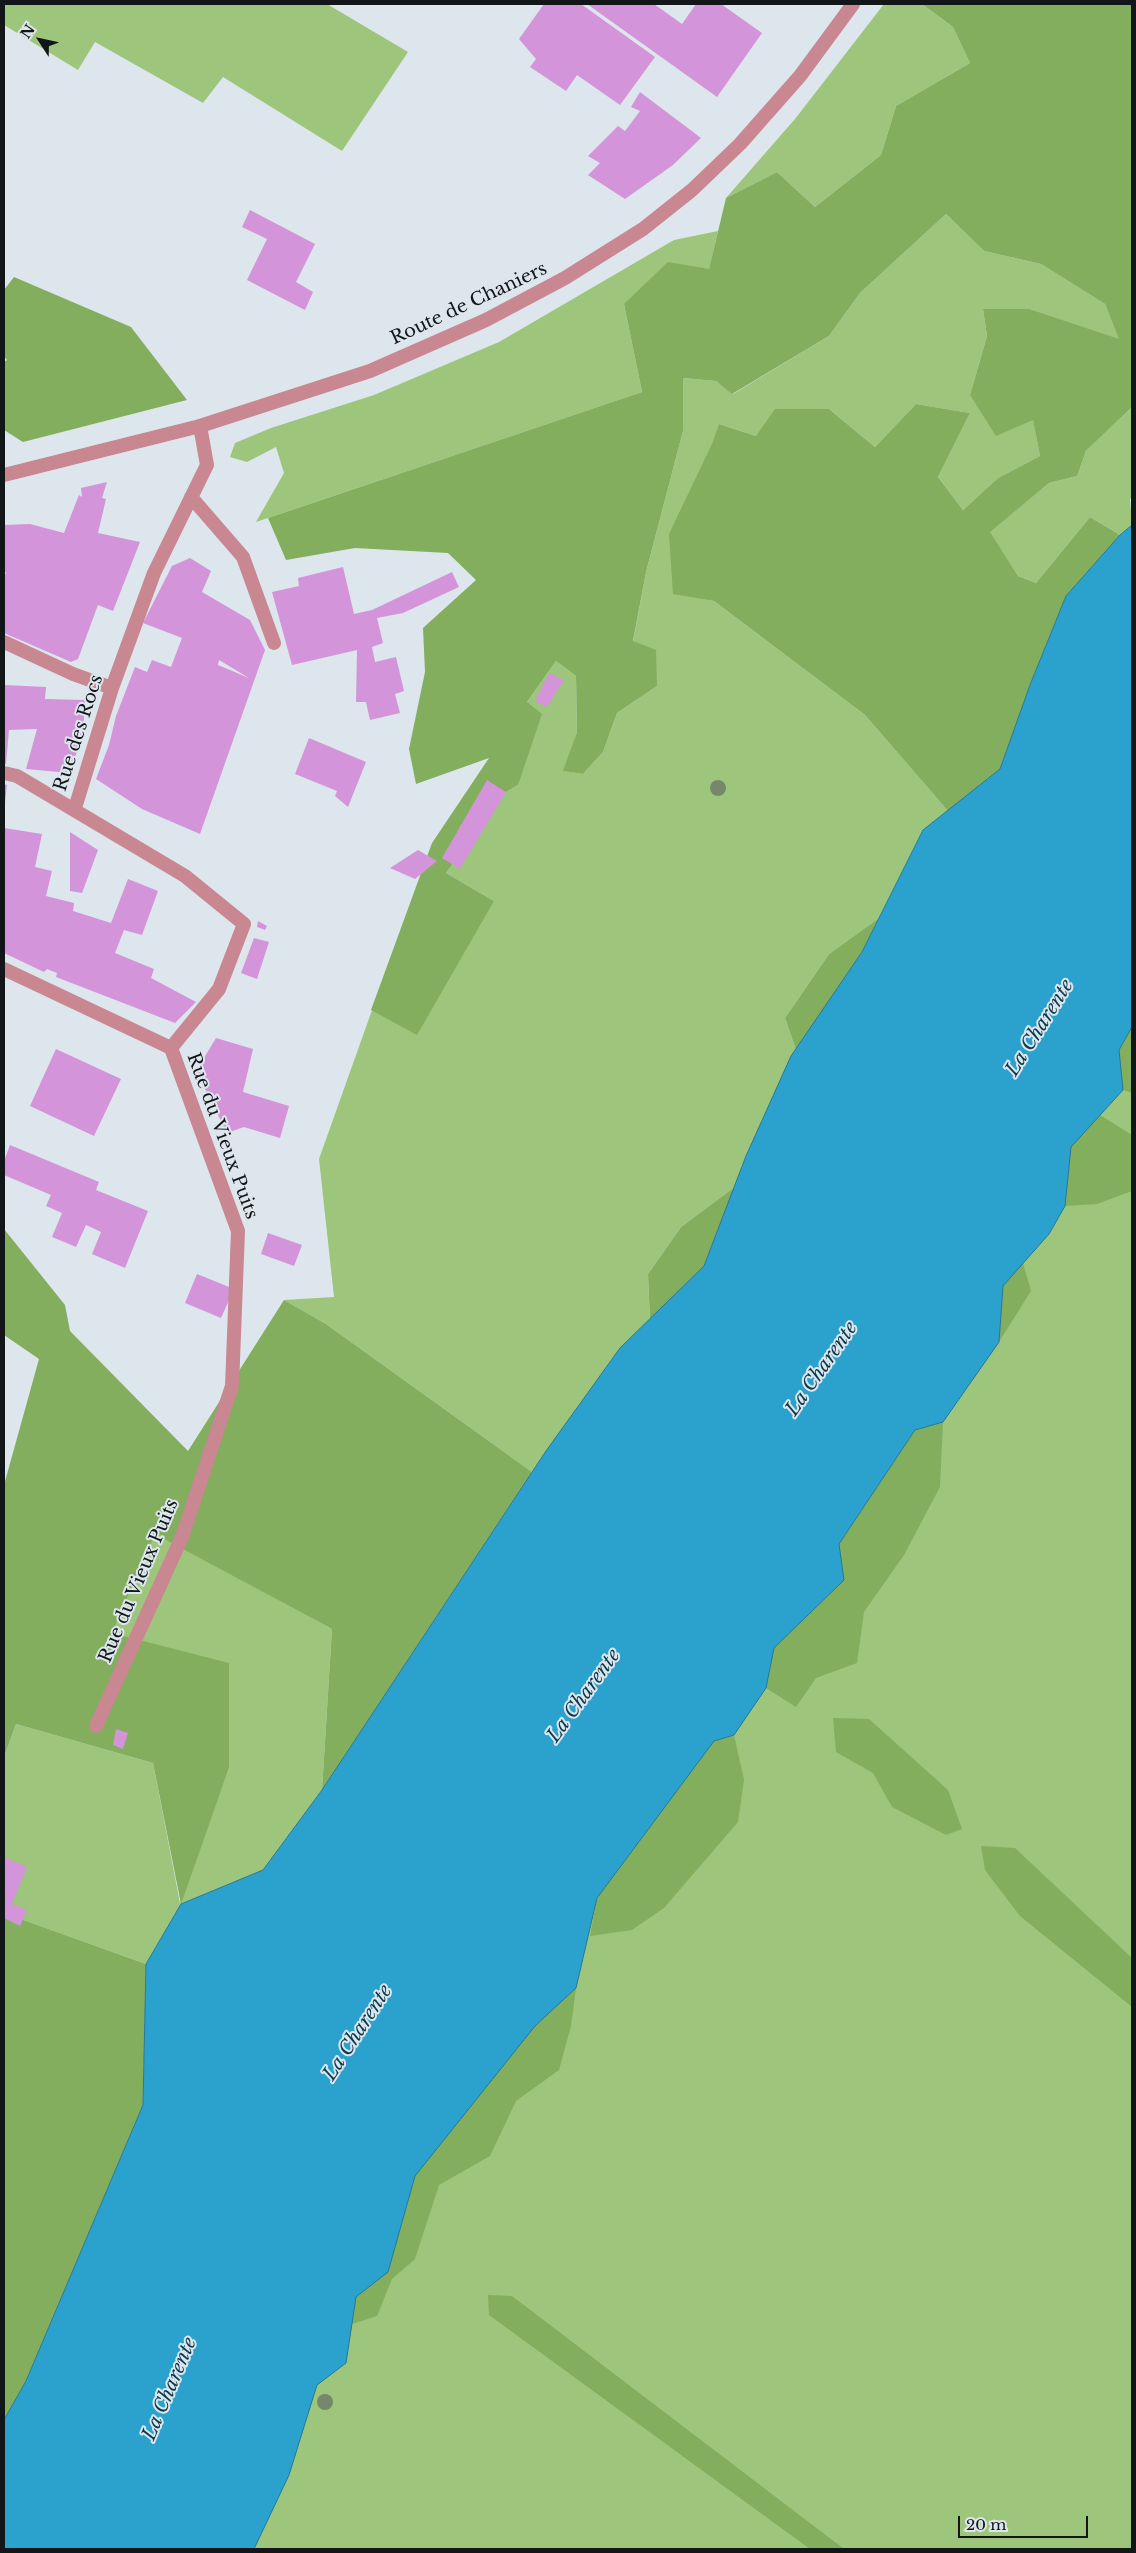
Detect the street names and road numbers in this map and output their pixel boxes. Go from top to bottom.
street label: Route de Chaniers [387,258,551,350]
street label: Rue des Rocs [50,672,108,794]
street label: Rue du Vieux Puits [182,1050,262,1222]
street label: Rue du Vieux Puits [95,1496,183,1666]

